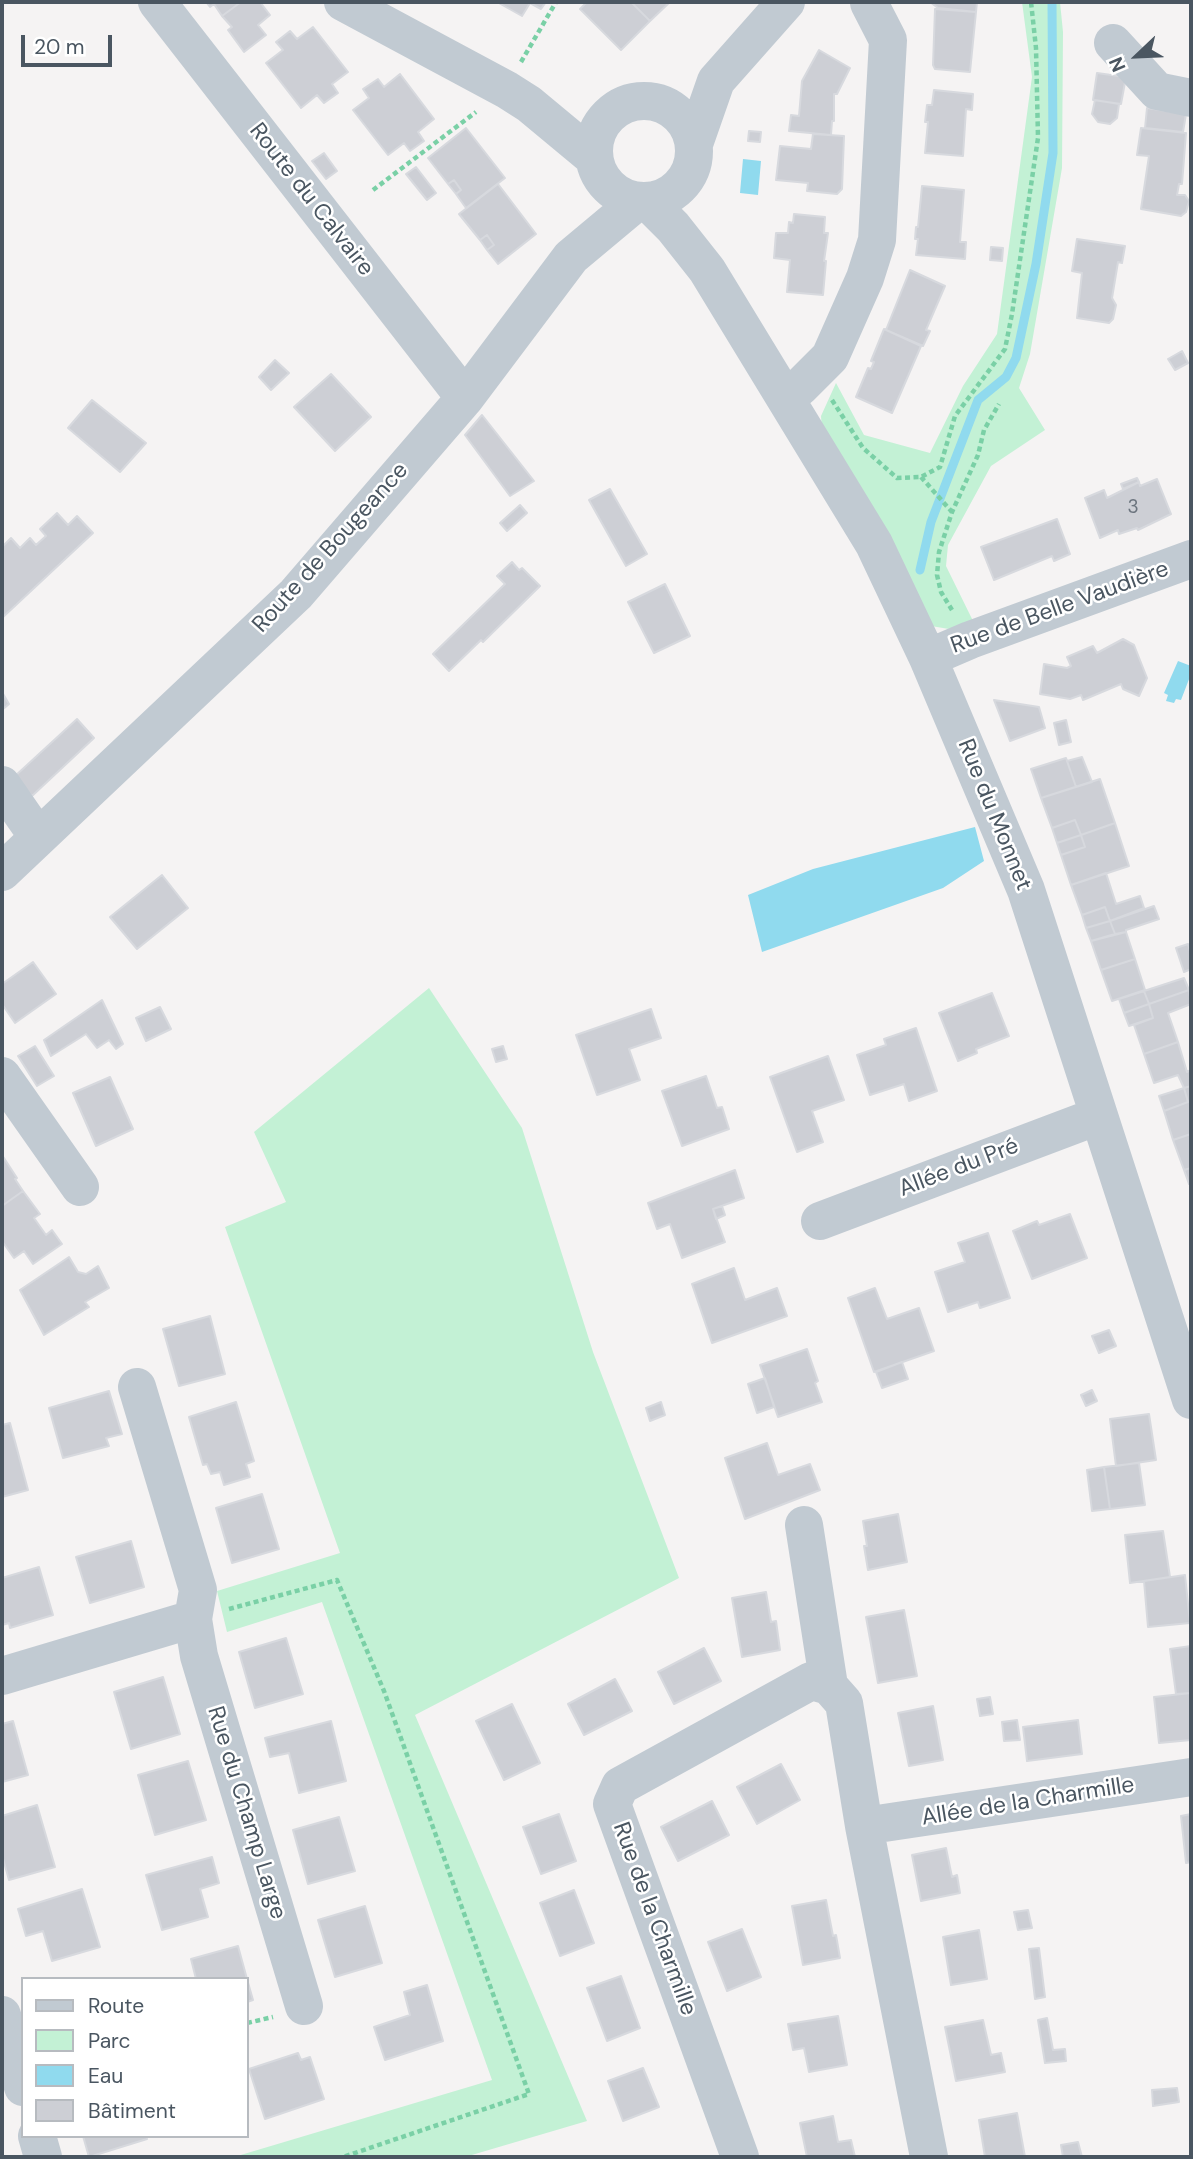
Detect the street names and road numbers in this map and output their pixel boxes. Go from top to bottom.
street label: Route du Calvaire [243,118,379,282]
street label: Route de Bougeance [247,457,415,639]
street label: Rue de Belle Vaudière [947,556,1173,660]
street label: Rue du Monnet [951,735,1037,895]
street label: Allée du Pré [895,1133,1023,1203]
street label: Rue du Champ Large [200,1703,292,1923]
street label: Allée de la Charmille [920,1772,1136,1832]
street label: Rue de la Charmille [606,1819,702,2019]

